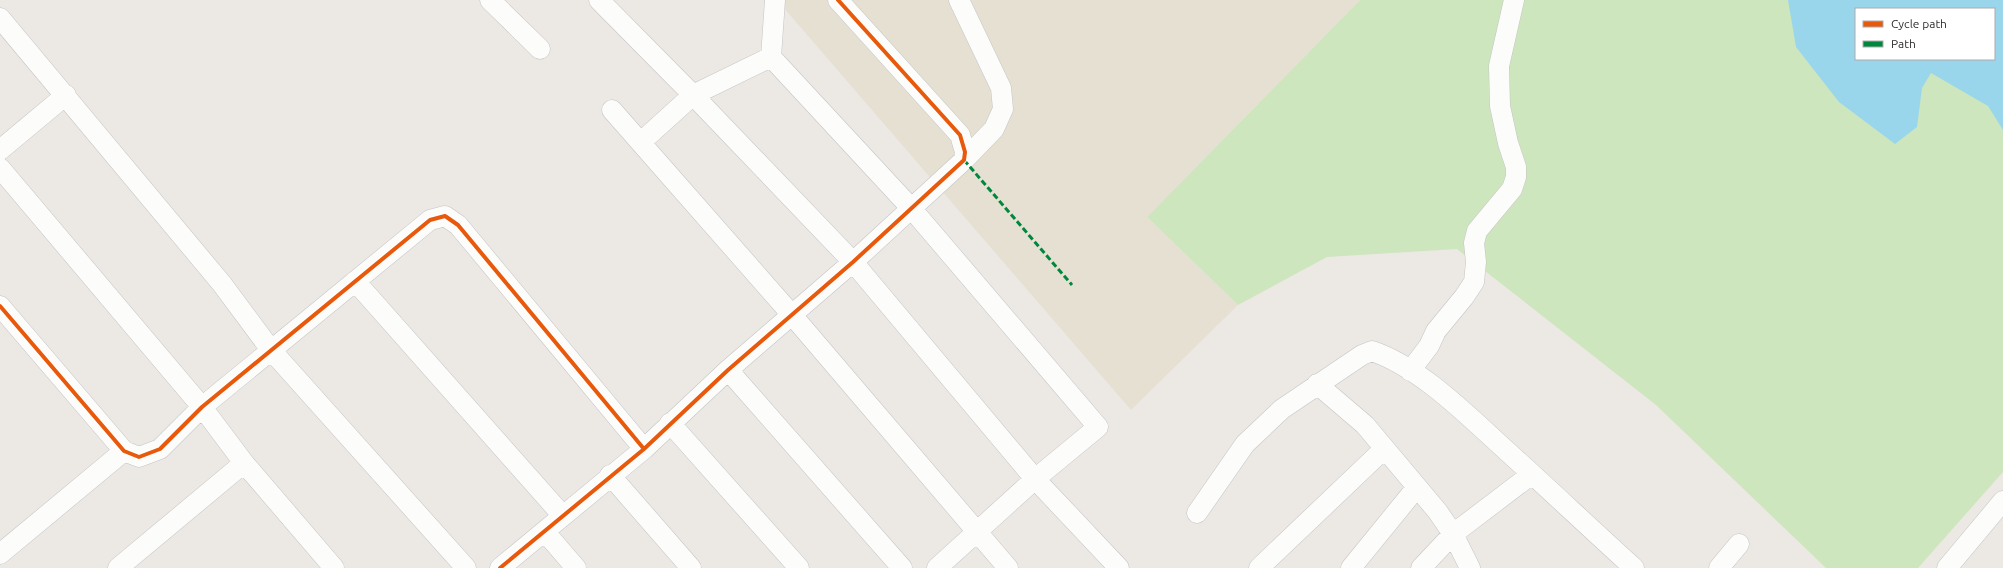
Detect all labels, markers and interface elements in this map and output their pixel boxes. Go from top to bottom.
legend [1855,8,1995,60]
text: Cycle path [1891,17,1947,30]
text: Path [1891,37,1916,50]

